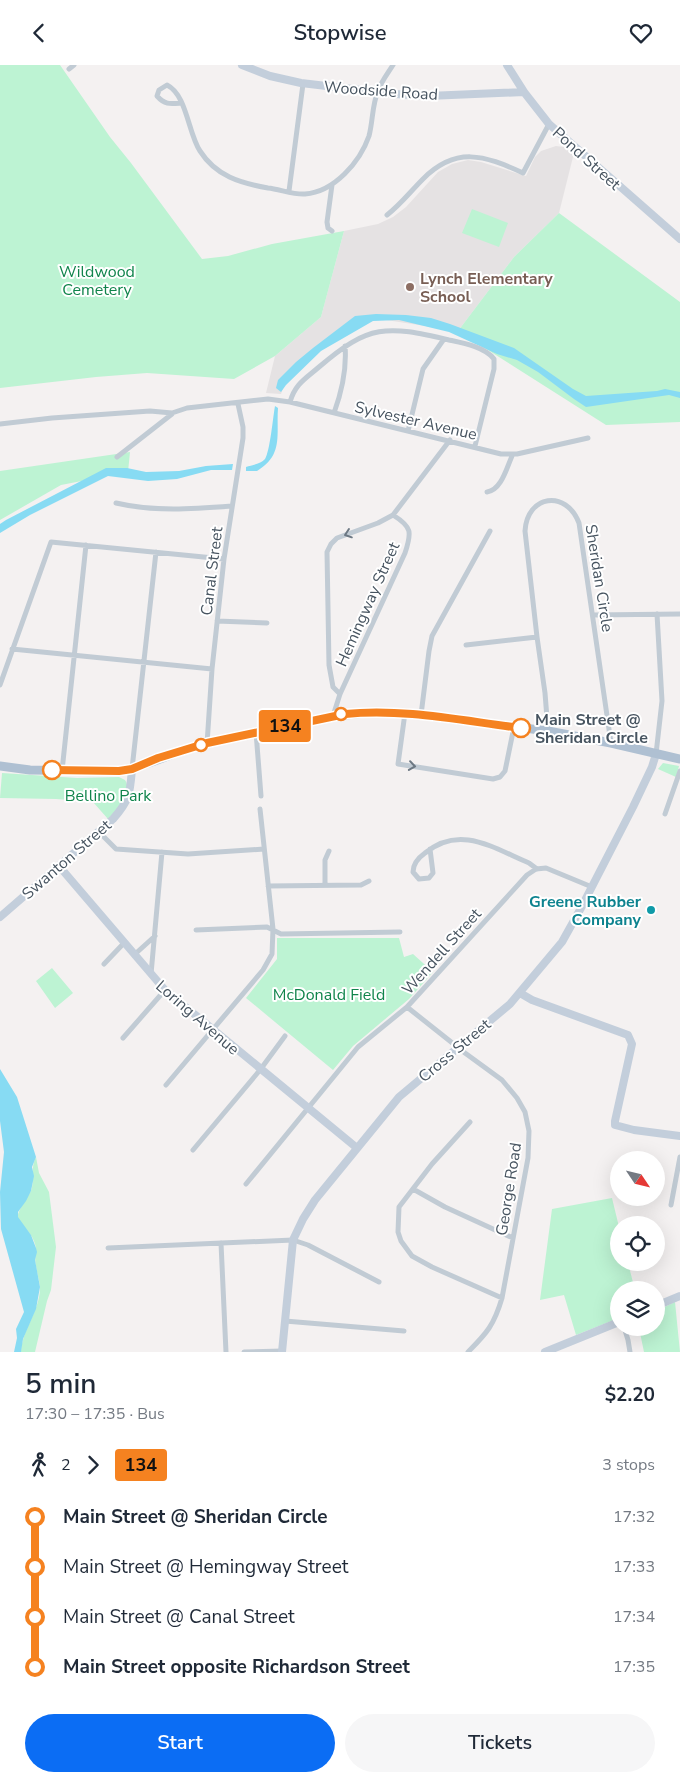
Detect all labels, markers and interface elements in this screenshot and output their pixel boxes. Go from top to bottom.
text: Stopwise [293,18,387,48]
icon: back [25,19,53,47]
icon: heart [627,19,655,47]
street label: Woodside Road [323,76,439,106]
street label: Pond Street [547,122,626,196]
park label: Wildwood Cemetery [59,261,135,301]
place label: Lynch Elementary School [420,268,553,308]
marker: Lynch Elementary School [404,281,416,293]
street label: Sylvester Avenue [352,396,479,446]
street label: Sheridan Circle [580,523,618,633]
street label: Canal Street [196,525,228,617]
one-way arrow [344,528,353,538]
street label: Hemingway Street [331,538,405,670]
unlabelled marker [334,707,348,721]
place label: Main Street @ Sheridan Circle [535,709,648,749]
line badge: 134 [256,710,314,742]
text: 134 [269,714,301,738]
marker: Main Street @ Sheridan Circle [511,718,531,738]
unlabelled marker [194,738,208,752]
unlabelled marker [42,760,62,780]
one-way arrow [407,761,416,771]
park label: Bellino Park [65,785,152,807]
street label: Swanton Street [17,814,116,905]
place label: Greene Rubber Company [529,891,642,931]
street label: Wendell Street [397,903,487,1000]
marker: Greene Rubber Company [645,904,657,916]
street label: Loring Avenue [151,975,244,1060]
park label: McDonald Field [273,984,385,1006]
street label: Cross Street [414,1014,496,1088]
street label: George Road [491,1141,527,1237]
north arrow [610,1151,665,1206]
map controls [610,1151,665,1336]
button: locate [610,1216,665,1271]
button: layers [610,1281,665,1336]
text: 5 min [25,1365,96,1403]
text: $2.20 [605,1382,655,1408]
text: 17:30 – 17:35 · Bus [25,1403,165,1425]
icon: walk [25,1451,53,1479]
icon: forward [79,1451,107,1479]
text: 134 [125,1453,157,1477]
text: 2 [61,1454,71,1476]
text: 3 stops [602,1454,655,1476]
text: Main Street @ Sheridan Circle [63,1504,328,1530]
text: 17:32 [613,1506,655,1528]
text: Main Street @ Hemingway Street [63,1554,348,1580]
text: 17:33 [613,1556,655,1578]
text: Main Street @ Canal Street [63,1604,295,1630]
text: 17:34 [613,1606,655,1628]
text: Main Street opposite Richardson Street [63,1654,410,1680]
text: 17:35 [613,1656,655,1678]
button: Start [25,1714,335,1772]
button: Tickets [345,1714,655,1772]

